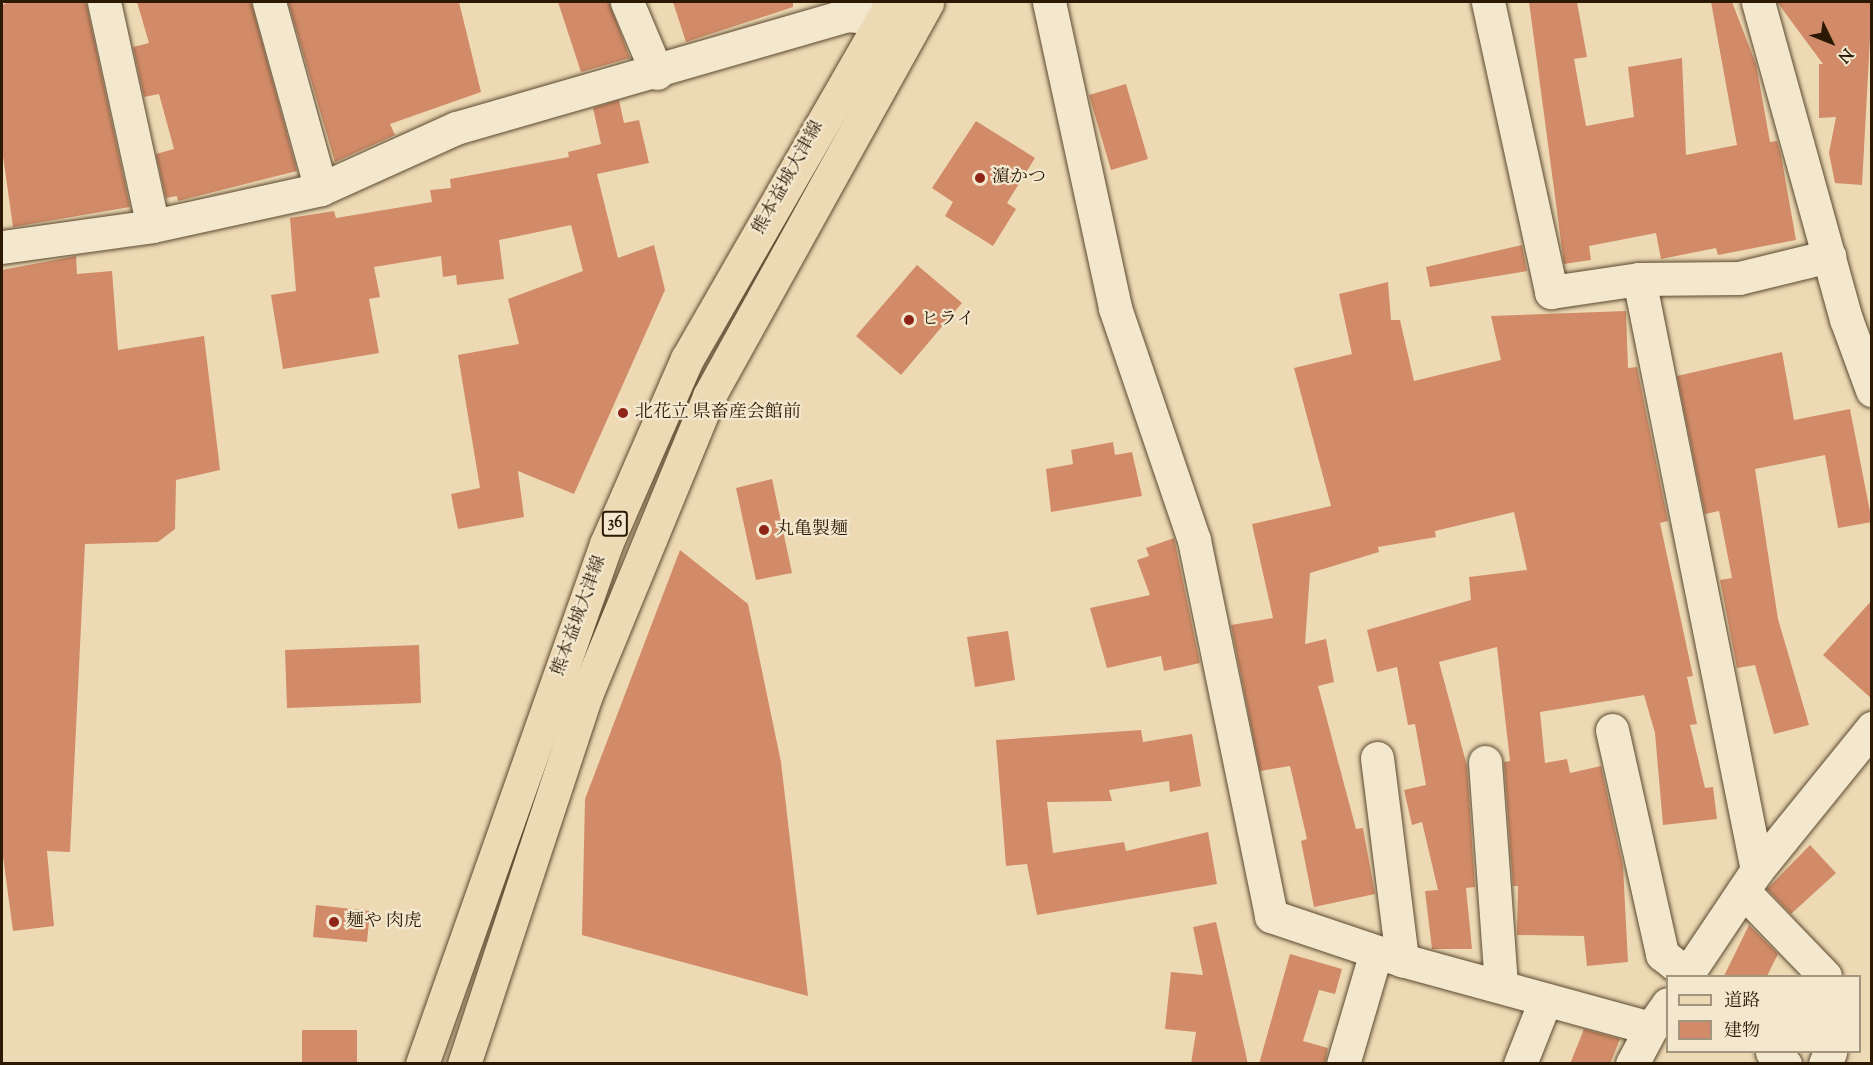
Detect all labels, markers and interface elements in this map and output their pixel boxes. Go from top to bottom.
north arrow [1801,12,1861,72]
text: N [1832,42,1857,67]
street label: 熊本益城大津線 [749,118,829,238]
place label: 濵かつ [992,167,1046,189]
marker: 濵かつ [973,171,987,185]
place label: ヒライ [921,309,975,331]
marker: ヒライ [902,313,916,327]
place label: 北花立 県畜産会館前 [635,402,801,424]
marker: 北花立 県畜産会館前 [616,406,630,420]
road number: 36 [602,511,628,537]
place label: 丸亀製麺 [776,519,848,541]
marker: 丸亀製麺 [757,523,771,537]
street label: 熊本益城大津線 [548,553,612,679]
place label: 麺や 肉虎 [346,911,422,933]
marker: 麺や 肉虎 [327,915,341,929]
legend [1666,975,1861,1053]
text: 道路 [1724,989,1760,1015]
text: 建物 [1724,1019,1760,1045]

